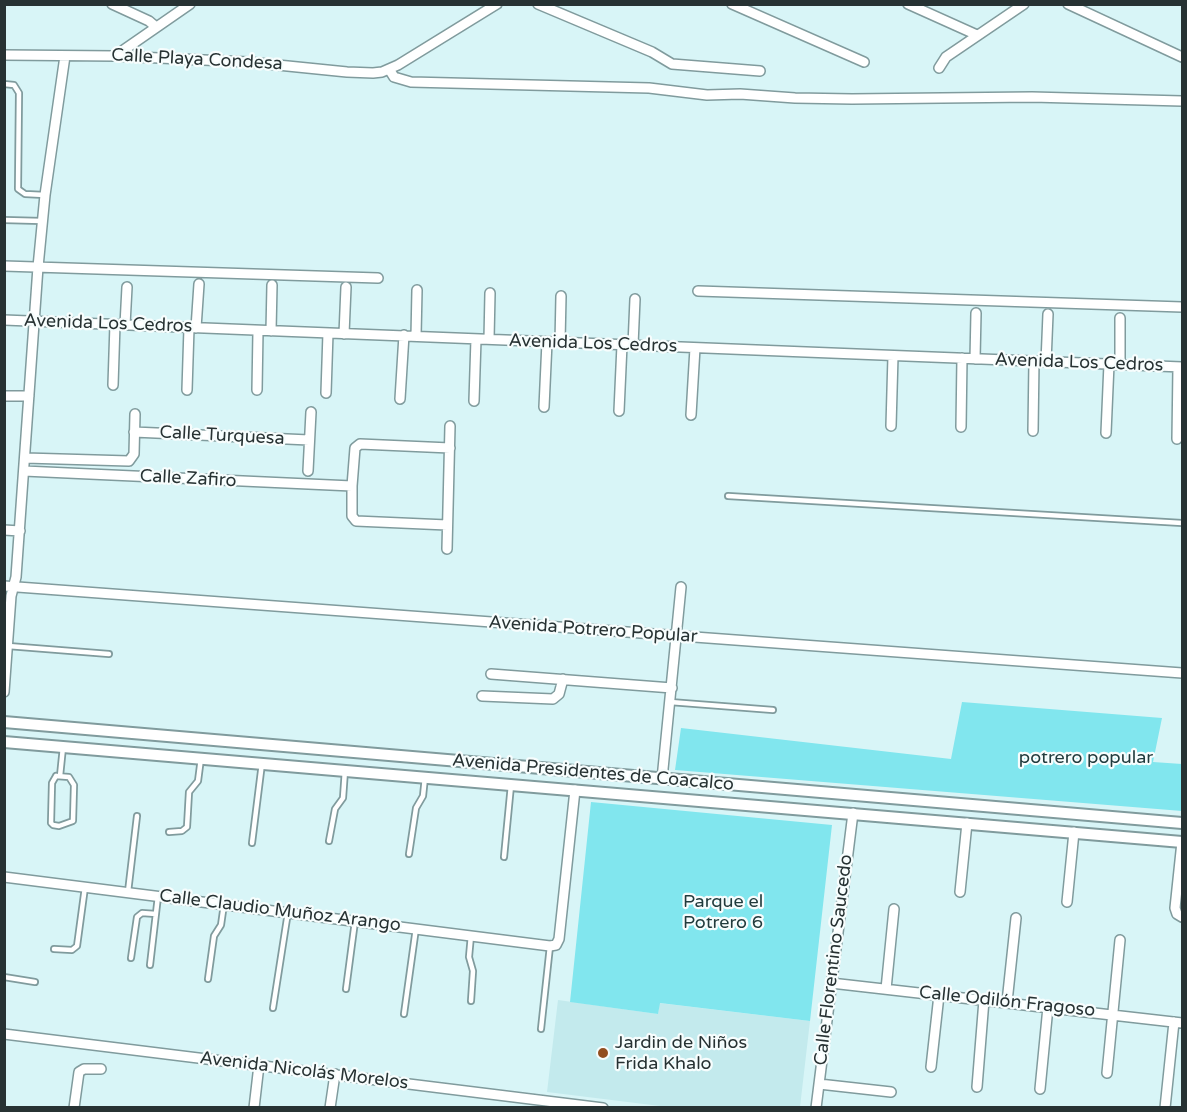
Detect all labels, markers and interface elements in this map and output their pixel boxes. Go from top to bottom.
street label: Calle Playa Condesa [111,45,283,75]
street label: Avenida Los Cedros [23,310,193,338]
street label: Avenida Los Cedros [508,330,678,358]
street label: Avenida Los Cedros [994,349,1164,377]
street label: Calle Turquesa [159,422,285,450]
street label: Calle Zafiro [139,466,237,492]
street label: Avenida Potrero Popular [488,612,698,648]
park label: potrero popular [1019,747,1153,769]
street label: Avenida Presidentes de Coacalco [451,750,735,796]
street label: Calle Florentino Saucedo [810,853,858,1067]
street label: Calle Claudio Muñoz Arango [158,885,402,937]
park label: Parque el Potrero 6 [683,891,763,934]
street label: Calle Odilón Fragoso [918,982,1096,1022]
place label: Jardin de Niños Frida Khalo [615,1032,747,1074]
marker: Jardin de Niños Frida Khalo [596,1046,610,1060]
street label: Avenida Nicolás Morelos [198,1047,410,1095]

